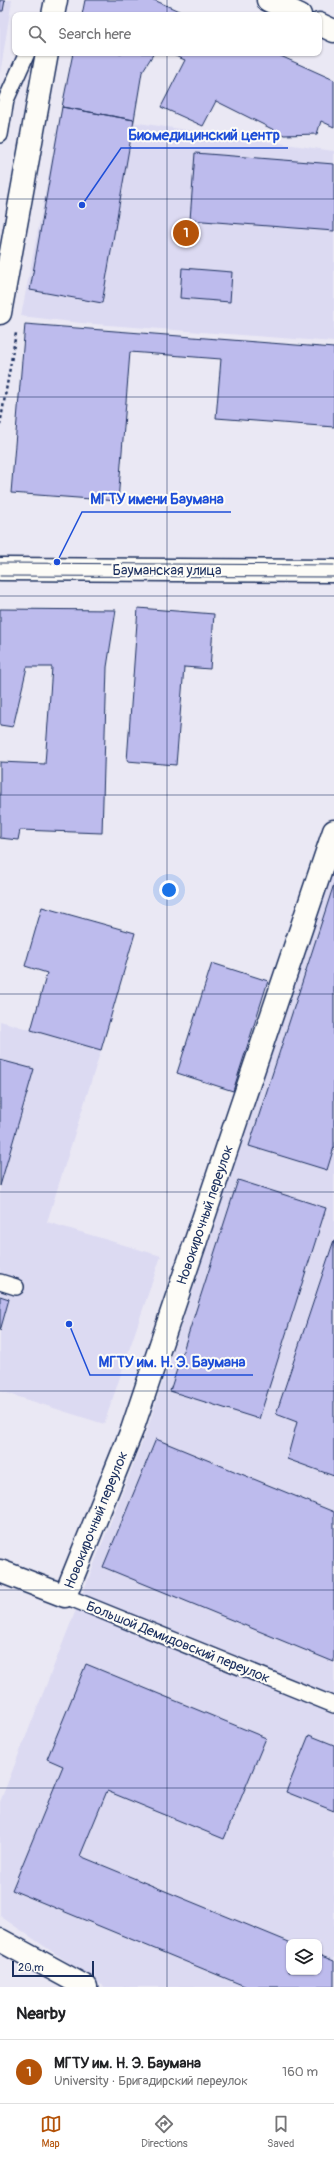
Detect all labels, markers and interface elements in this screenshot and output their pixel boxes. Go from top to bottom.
search box [12,12,322,56]
icon: search [26,23,48,45]
text: Search here [58,25,131,44]
callout: Биомедицинский центр [121,121,288,148]
text: Биомедицинский центр [128,126,280,145]
pin: 1 [173,218,199,248]
callout: МГТУ имени Баумана [82,485,231,512]
text: МГТУ имени Баумана [90,490,224,509]
street label: Бауманская улица [113,562,221,579]
your location [159,880,179,900]
street label: Новокирочный переулок [173,1143,237,1287]
callout: МГТУ им. Н. Э. Баумана [90,1348,253,1375]
text: МГТУ им. Н. Э. Баумана [99,1353,245,1372]
street label: Новокирочный переулок [61,1449,131,1591]
street label: Большой Демидовский переулок [84,1597,272,1687]
map controls [286,1939,322,1975]
button: layers [286,1939,322,1975]
scale bar [12,1959,94,1978]
text: 20 m [18,1961,44,1974]
text: Nearby [16,2003,65,2024]
text: МГТУ им. Н. Э. Баумана [54,2054,201,2073]
text: 1 [26,2064,32,2080]
text: 160 m [282,2064,318,2080]
text: University · Бригадирский переулок [54,2073,248,2089]
tab: Map [40,2113,62,2150]
tab: Directions [141,2113,188,2150]
tab: Saved [267,2113,294,2150]

